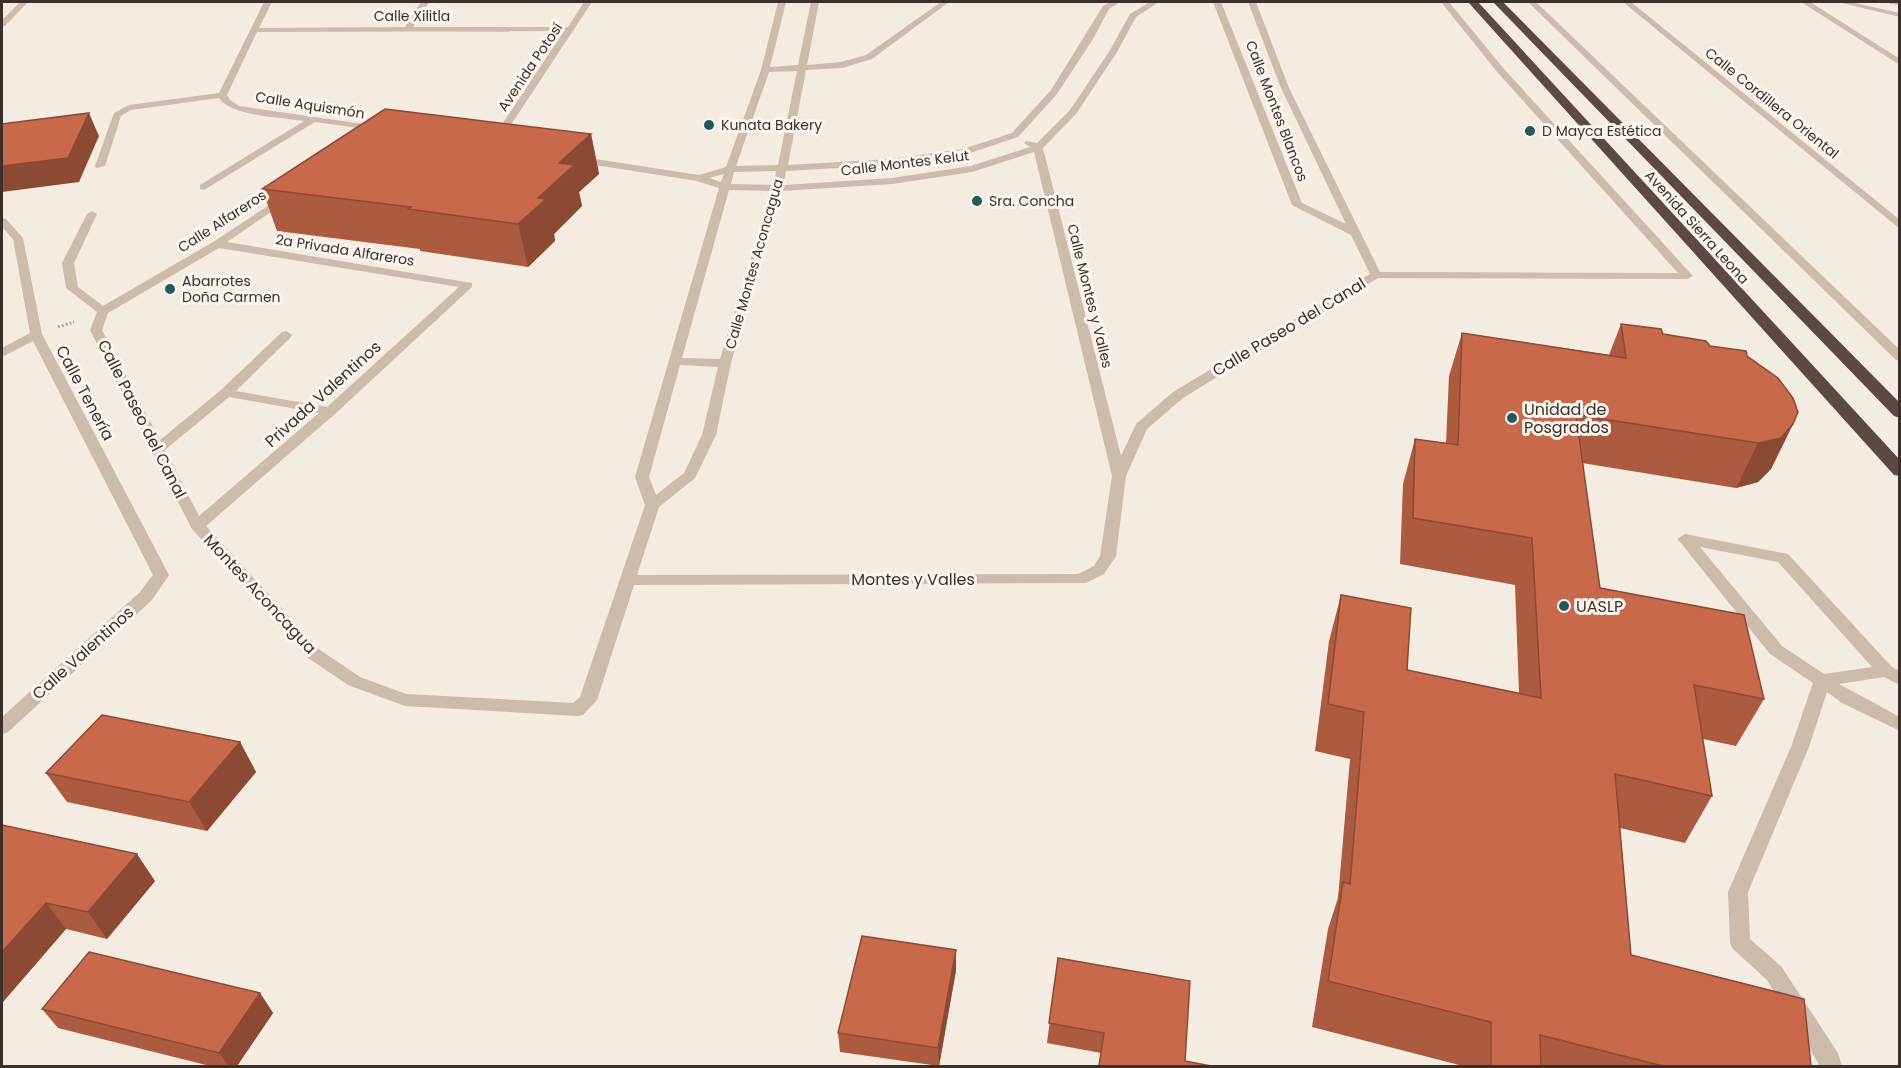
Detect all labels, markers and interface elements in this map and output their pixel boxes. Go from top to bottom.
street label: Calle Xilitla [374,6,450,26]
street label: Avenida Potosí [493,18,567,115]
street label: Calle Montes Blancos [1241,38,1313,184]
street label: Calle Cordillera Oriental [1701,43,1843,163]
street label: Calle Aquismón [254,86,366,124]
place label: Kunata Bakery [721,115,822,135]
marker: Kunata Bakery [702,118,716,132]
place label: D Mayca Estética [1542,121,1662,141]
marker: D Mayca Estética [1523,124,1537,138]
street label: Calle Montes Kelut [840,145,970,181]
street label: Avenida Sierra Leona [1640,166,1754,288]
street label: Calle Montes Aconcagua [720,177,788,351]
street label: Calle Alfareros [174,185,270,257]
place label: Sra. Concha [989,191,1074,211]
marker: Sra. Concha [970,194,984,208]
street label: Calle Montes y Valles [1062,222,1118,370]
street label: 2a Privada Alfareros [274,229,416,271]
place label: Abarrotes Doña Carmen [182,271,281,307]
street label: Calle Paseo del Canal [1208,272,1370,382]
marker: Abarrotes Doña Carmen [163,282,177,296]
street label: Calle Paseo del Canal [92,336,192,502]
street label: Privada Valentinos [260,336,386,452]
street label: Calle Tenería [50,341,120,445]
place label: Unidad de Posgrados [1524,398,1609,439]
marker: Unidad de Posgrados [1505,411,1519,425]
street label: Montes Aconcagua [198,529,322,659]
street label: Montes y Valles [851,568,975,591]
place label: UASLP [1576,595,1623,618]
marker: UASLP [1557,599,1571,613]
street label: Calle Valentinos [27,601,139,705]

